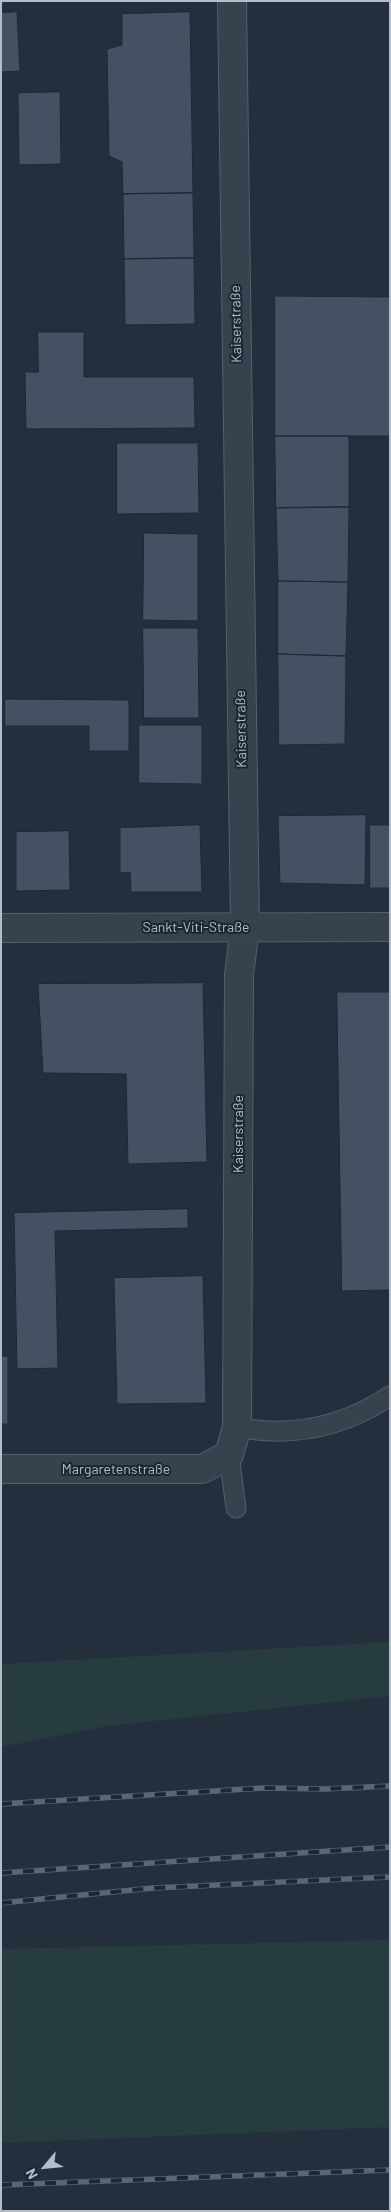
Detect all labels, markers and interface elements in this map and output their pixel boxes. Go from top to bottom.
street label: Kaiserstraße [227,285,245,363]
street label: Kaiserstraße [232,690,250,768]
street label: Sankt-Viti-Straße [142,919,250,935]
street label: Kaiserstraße [230,1095,246,1173]
street label: Margaretenstraße [62,1461,170,1477]
north arrow [20,2142,70,2192]
text: N [22,2166,41,2182]

